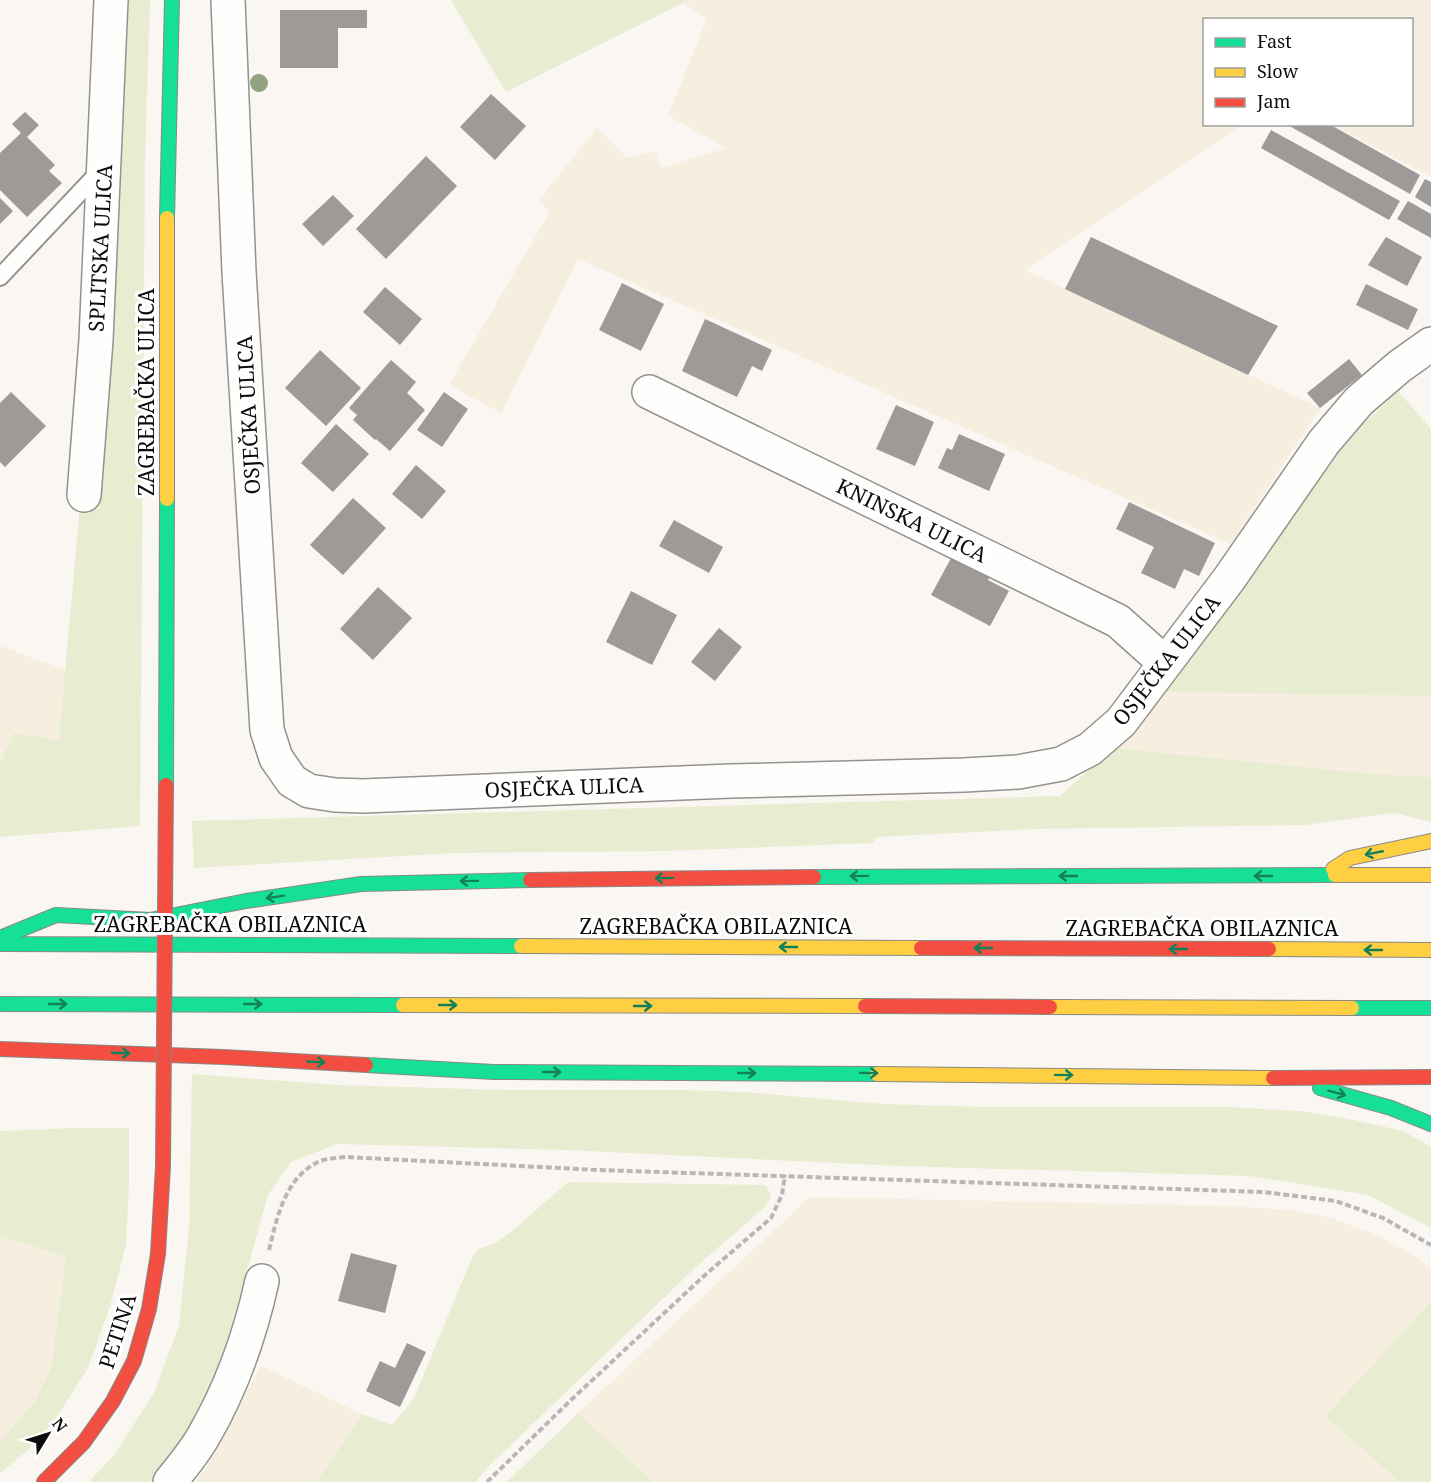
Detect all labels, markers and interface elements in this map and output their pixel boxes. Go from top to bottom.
legend [1203,18,1413,126]
text: Fast [1257,29,1292,53]
text: Slow [1257,59,1299,83]
text: Jam [1256,89,1291,113]
street label: SPLITSKA ULICA [82,163,118,332]
street label: ZAGREBAČKA ULICA [132,288,160,496]
street label: OSJEČKA ULICA [230,335,266,495]
street label: KNINSKA ULICA [832,471,992,569]
street label: OSJEČKA ULICA [1106,589,1226,731]
street label: OSJEČKA ULICA [484,770,644,804]
one-way arrow [1365,848,1384,859]
one-way arrow [849,870,869,882]
one-way arrow [1059,870,1079,882]
one-way arrow [1254,870,1274,882]
one-way arrow [654,872,674,884]
one-way arrow [459,875,479,886]
one-way arrow [265,891,285,902]
street label: ZAGREBAČKA OBILAZNICA [94,910,367,938]
street label: ZAGREBAČKA OBILAZNICA [580,912,853,940]
street label: ZAGREBAČKA OBILAZNICA [1066,914,1339,942]
one-way arrow [778,941,798,953]
one-way arrow [973,942,993,954]
one-way arrow [1168,943,1188,955]
one-way arrow [1363,944,1383,956]
one-way arrow [48,998,68,1010]
one-way arrow [243,998,263,1010]
one-way arrow [438,999,458,1011]
one-way arrow [633,1000,653,1012]
one-way arrow [111,1048,131,1059]
one-way arrow [306,1057,326,1068]
one-way arrow [542,1066,562,1078]
one-way arrow [737,1067,757,1079]
one-way arrow [859,1067,879,1079]
one-way arrow [1054,1070,1074,1081]
one-way arrow [1327,1088,1346,1099]
street label: PETINA [92,1290,142,1372]
north arrow [18,1404,78,1464]
text: N [47,1413,73,1437]

